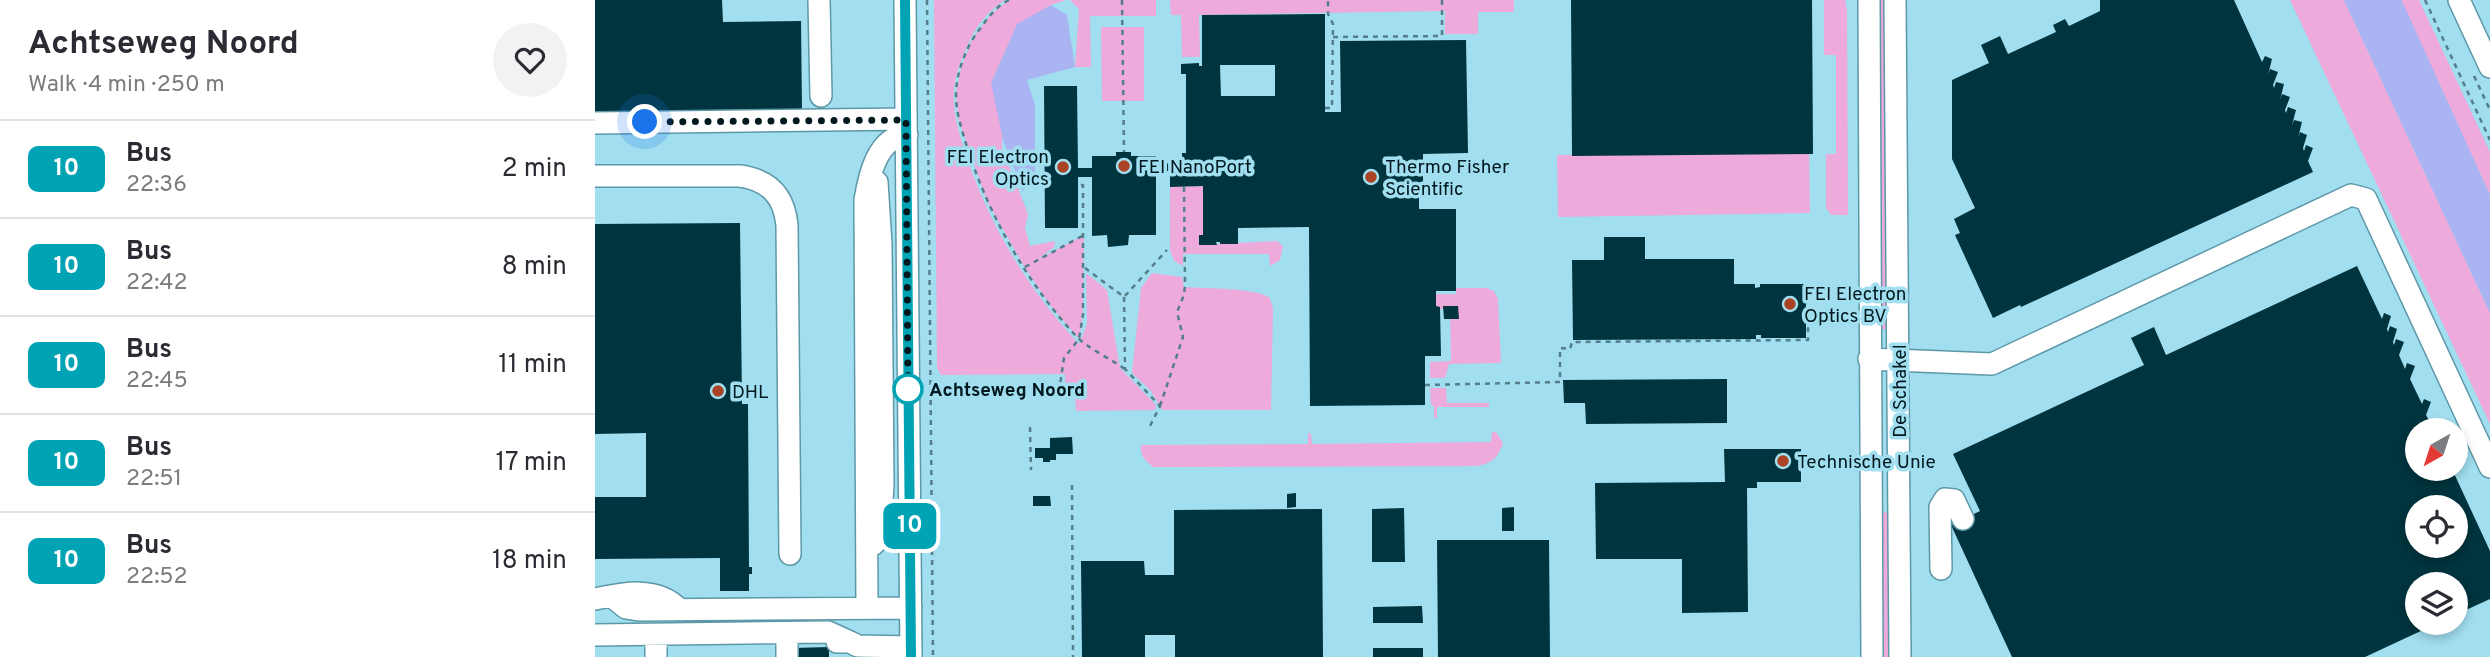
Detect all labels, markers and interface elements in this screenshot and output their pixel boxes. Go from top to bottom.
button: heart [493,23,567,97]
text: Achtseweg Noord [28,24,299,66]
text: Walk · 4 min · 250 m [28,71,225,100]
your location [627,104,662,139]
text: Bus [126,138,172,171]
place label: FEI Electron Optics [946,146,1049,192]
text: 2 min [502,153,567,186]
text: 10 [54,154,79,184]
place label: FEI NanoPort [1138,156,1252,180]
place label: Thermo Fisher Scientific [1385,156,1510,202]
marker: FEI NanoPort [1116,158,1132,174]
marker: FEI Electron Optics [1055,159,1071,175]
marker: Thermo Fisher Scientific [1363,169,1379,185]
text: 22:36 [126,171,187,200]
text: Bus [126,236,172,269]
text: 8 min [502,251,567,284]
text: 10 [54,252,79,282]
text: 22:42 [126,269,188,298]
place label: FEI Electron Optics BV [1804,283,1907,329]
marker: FEI Electron Optics BV [1782,296,1798,312]
text: Bus [126,334,172,367]
street label: De Schakel [1889,344,1913,438]
text: 11 min [498,349,567,382]
text: 10 [54,350,79,380]
text: 22:45 [126,367,188,396]
marker: Achtseweg Noord [893,374,923,404]
place label: Achtseweg Noord [929,379,1085,403]
place label: DHL [732,381,769,405]
marker: DHL [710,383,726,399]
north arrow [2405,418,2467,481]
map controls [2405,418,2468,635]
text: Bus [126,432,172,465]
text: 17 min [495,447,567,480]
text: 10 [54,448,79,478]
place label: Technische Unie [1797,451,1936,475]
marker: Technische Unie [1775,453,1791,469]
text: 22:51 [126,465,182,494]
button: locate [2405,495,2468,558]
line badge: 10 [879,503,941,549]
text: 10 [897,511,923,541]
text: Bus [126,530,172,563]
text: 18 min [492,545,567,578]
text: 10 [54,546,79,576]
text: 22:52 [126,563,188,592]
button: layers [2405,572,2468,635]

